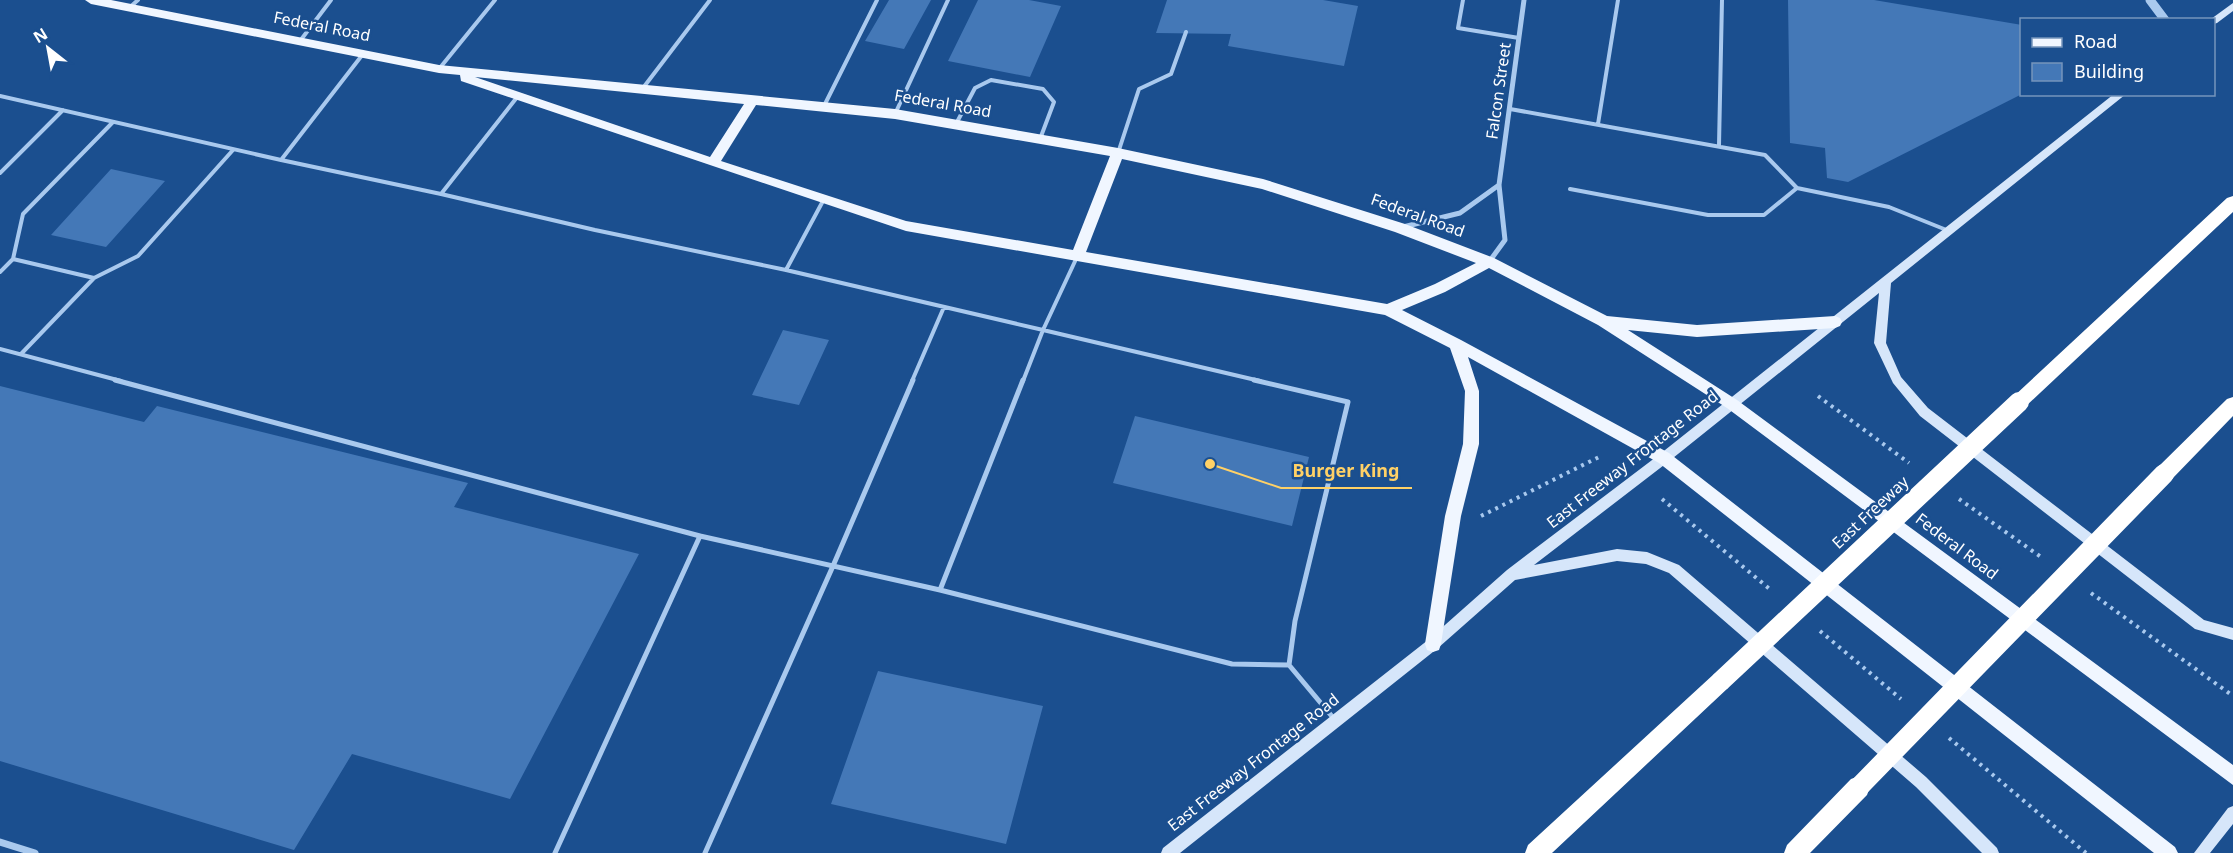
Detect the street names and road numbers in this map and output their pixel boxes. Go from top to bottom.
street label: Federal Road [272,6,372,46]
street label: Falcon Street [1480,41,1516,141]
street label: Federal Road [893,84,993,122]
street label: Federal Road [1368,188,1468,242]
street label: East Freeway Frontage Road [1542,385,1722,533]
street label: East Freeway [1827,470,1914,553]
street label: Federal Road [1911,508,2003,584]
street label: East Freeway Frontage Road [1163,688,1343,836]

